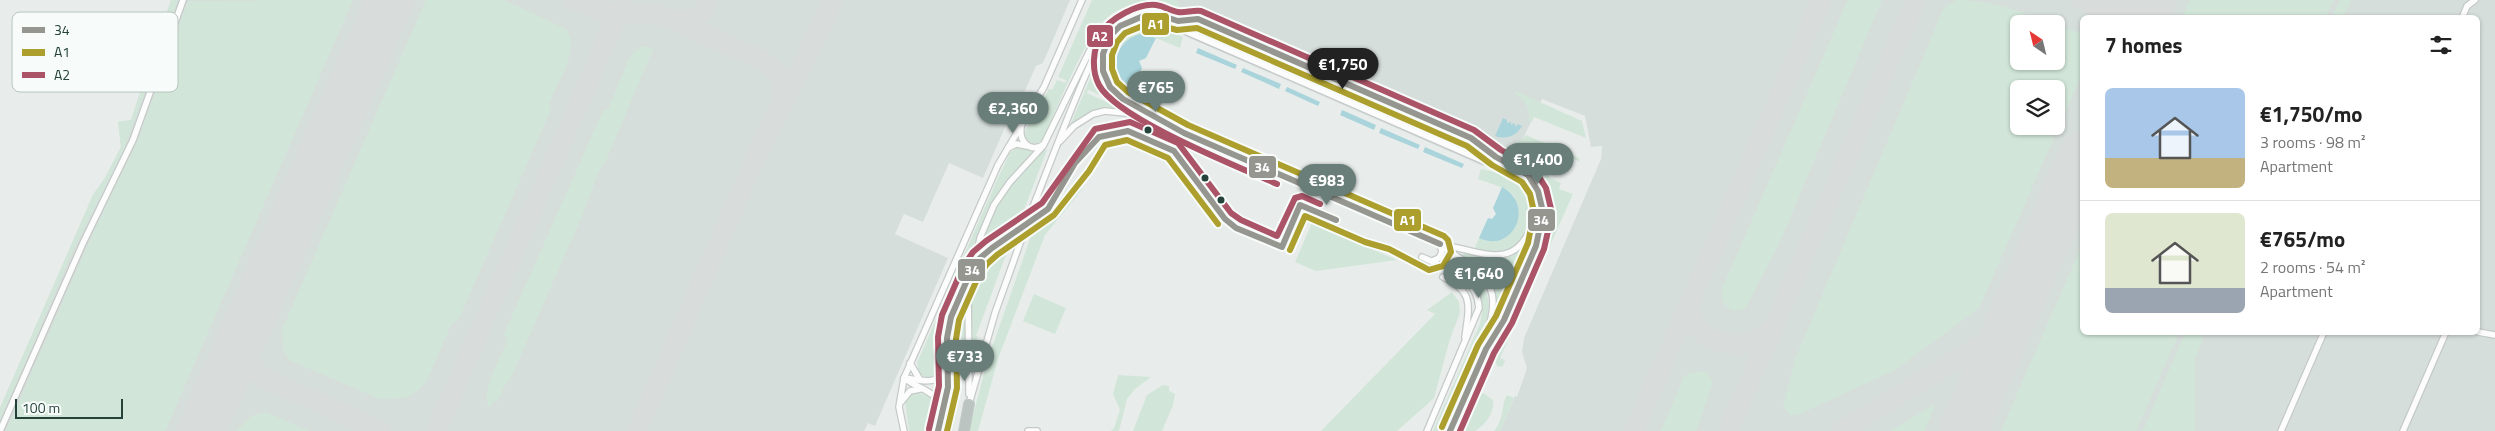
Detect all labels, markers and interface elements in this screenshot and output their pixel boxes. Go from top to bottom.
legend [12,12,178,92]
line badge: A1 [1141,12,1170,36]
text: A1 [1148,13,1164,34]
north arrow [2010,15,2065,70]
map controls [2010,15,2065,135]
text: 34 [54,19,70,40]
line badge: A2 [1086,24,1114,48]
text: A2 [1092,25,1108,46]
text: 7 homes [2105,29,2182,61]
icon: filters [2427,31,2455,59]
text: A1 [54,41,70,62]
pin: €1,750 [1302,48,1384,90]
text: €1,750 [1318,52,1368,76]
text: A2 [54,64,70,85]
pin: €765 [1126,70,1186,113]
text: €765 [1138,75,1174,99]
button: layers [2010,80,2065,135]
pin: €2,360 [972,92,1054,134]
text: €2,360 [988,96,1038,120]
text: €1,750/mo [2260,98,2362,130]
icon: home [2145,108,2205,168]
unlabelled marker [1143,125,1153,135]
text: 3 rooms · 98 m² [2260,130,2365,154]
pin: €1,400 [1497,142,1579,185]
text: €1,400 [1513,147,1563,171]
text: Apartment [2260,154,2333,178]
line badge: 34 [1248,155,1277,179]
text: 34 [1254,156,1270,177]
pin: €983 [1297,164,1357,206]
text: €983 [1309,168,1345,192]
unlabelled marker [1200,173,1210,183]
unlabelled marker [1216,195,1226,205]
line badge: A1 [1393,208,1422,232]
line badge: 34 [1527,208,1556,232]
text: A1 [1400,209,1416,230]
text: 34 [1533,209,1549,230]
text: €765/mo [2260,223,2345,255]
icon: home [2145,233,2205,293]
text: 2 rooms · 54 m² [2260,255,2365,279]
pin: €1,640 [1438,256,1520,299]
line badge: 34 [957,258,986,282]
text: 34 [964,259,980,280]
text: €1,640 [1454,261,1504,285]
text: Apartment [2260,279,2333,303]
pin: €733 [935,340,995,382]
text: €733 [947,344,983,368]
scale bar [15,396,122,419]
text: 100 m [22,397,60,418]

